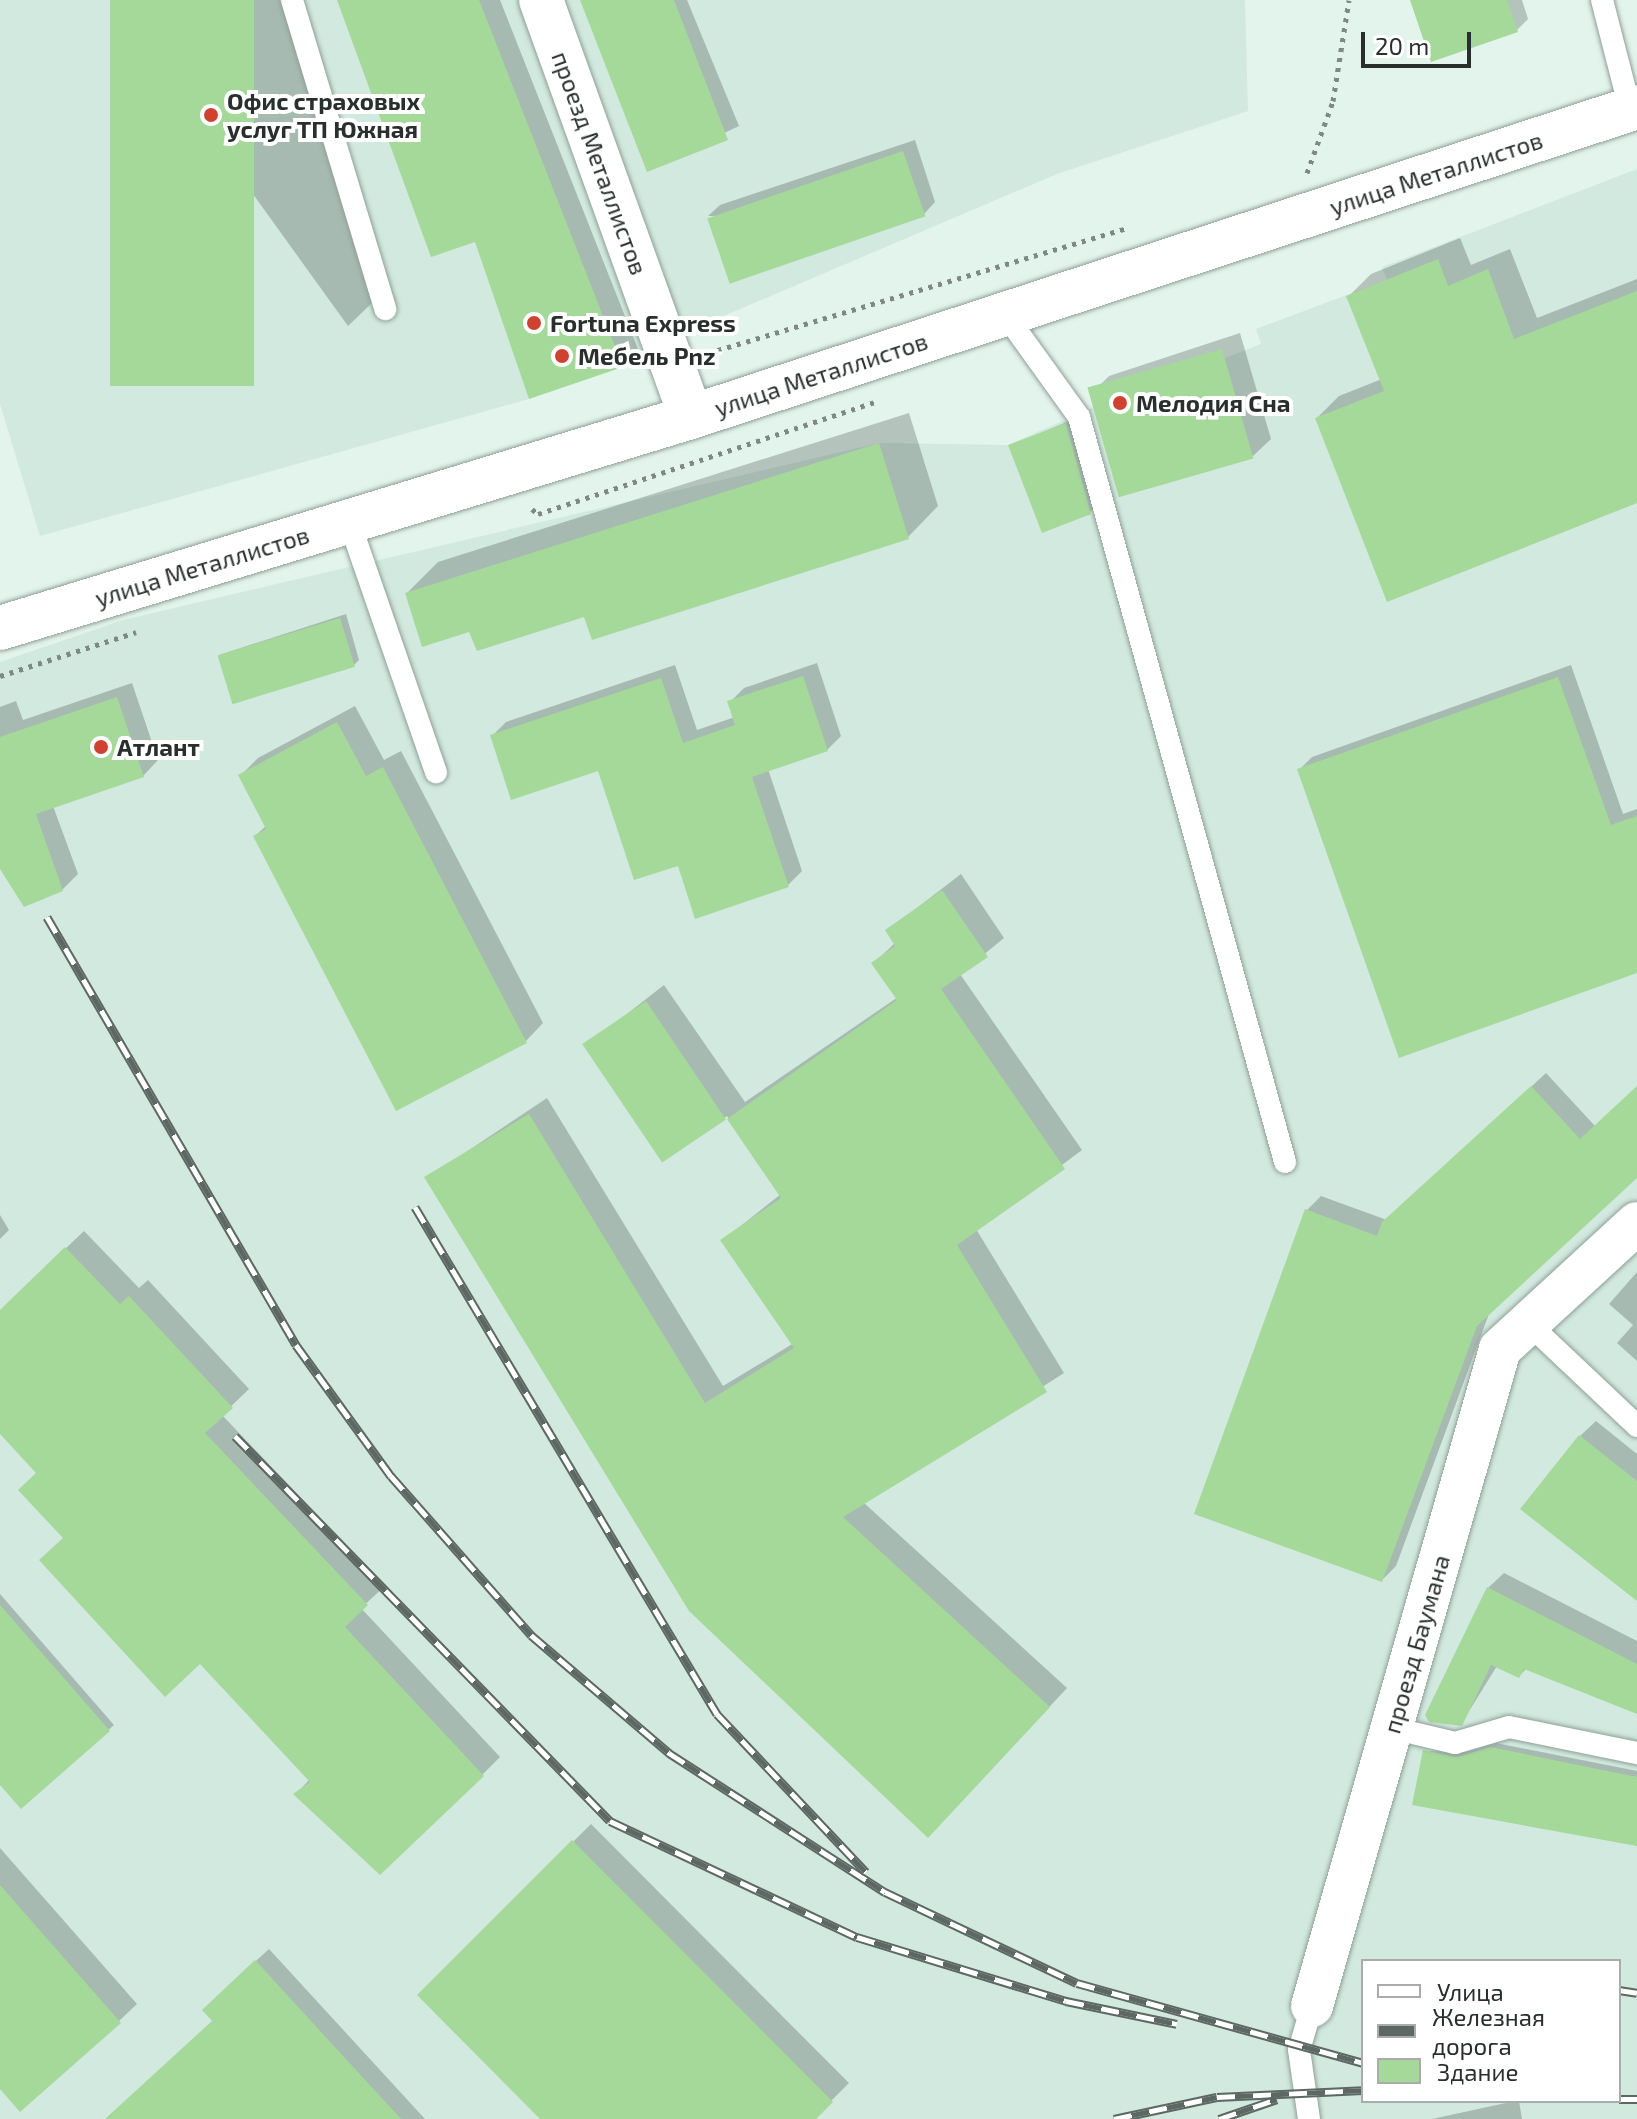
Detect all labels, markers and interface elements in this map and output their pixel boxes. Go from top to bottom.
scale bar [1365,16,1475,66]
text: 20 m [1375,31,1429,60]
street label: проезд Металлистов [546,47,654,279]
place label: Офис страховых услуг ТП Южная [227,87,420,143]
marker: Офис страховых услуг ТП Южная [202,106,220,124]
street label: улица Металлистов [1326,125,1546,221]
place label: Fortuna Express [550,309,736,337]
marker: Fortuna Express [525,314,543,332]
street label: улица Металлистов [711,326,931,422]
place label: Мебель Pnz [578,342,716,370]
marker: Мебель Pnz [553,347,571,365]
place label: Мелодия Сна [1136,389,1291,417]
marker: Мелодия Сна [1111,394,1129,412]
street label: улица Металлистов [91,520,313,612]
place label: Атлант [117,733,200,761]
marker: Атлант [92,738,110,756]
street label: проезд Баумана [1377,1551,1455,1737]
legend [1361,1959,1621,2103]
text: Улица [1437,1977,1504,2006]
text: Железная дорога [1432,2002,1545,2060]
text: Здание [1437,2057,1519,2086]

